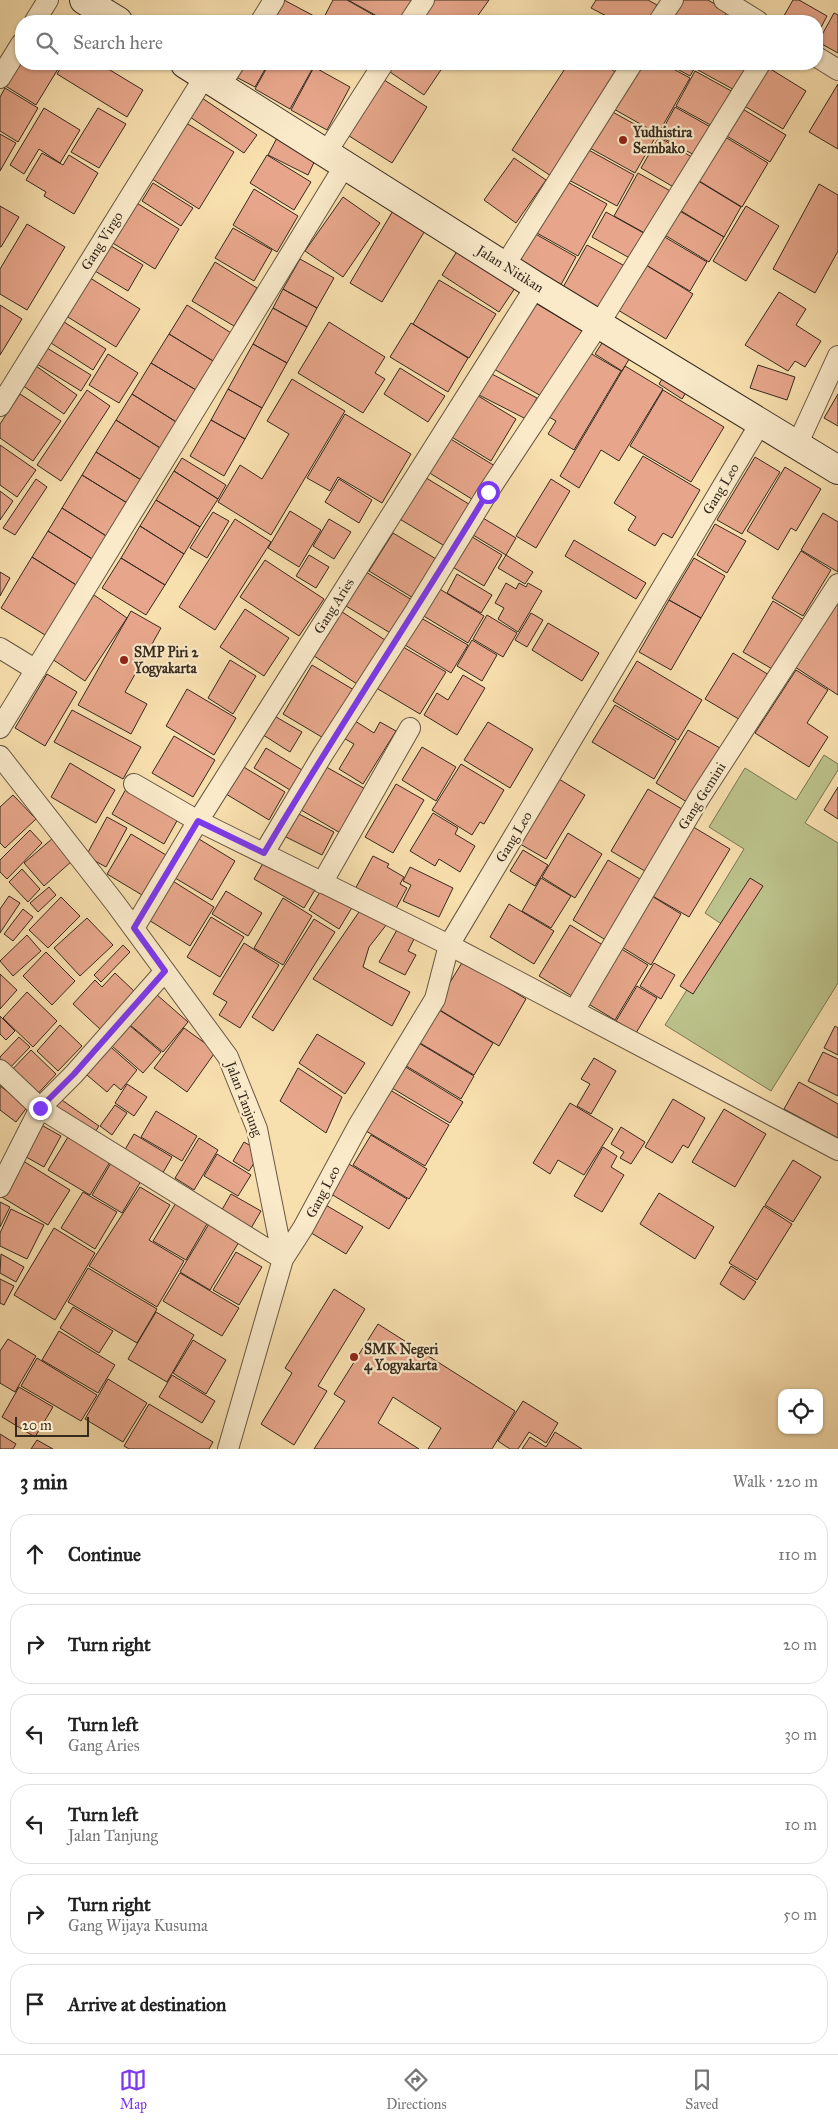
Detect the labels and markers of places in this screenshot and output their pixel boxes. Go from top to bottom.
place label: Yudhistira Sembako [632,124,693,157]
marker: Yudhistira Sembako [617,134,629,146]
place label: SMP Piri 2 Yogyakarta [133,644,199,678]
marker: SMP Piri 2 Yogyakarta [118,654,130,666]
place label: SMK Negeri 4 Yogyakarta [364,1341,439,1375]
marker: SMK Negeri 4 Yogyakarta [348,1351,360,1363]

